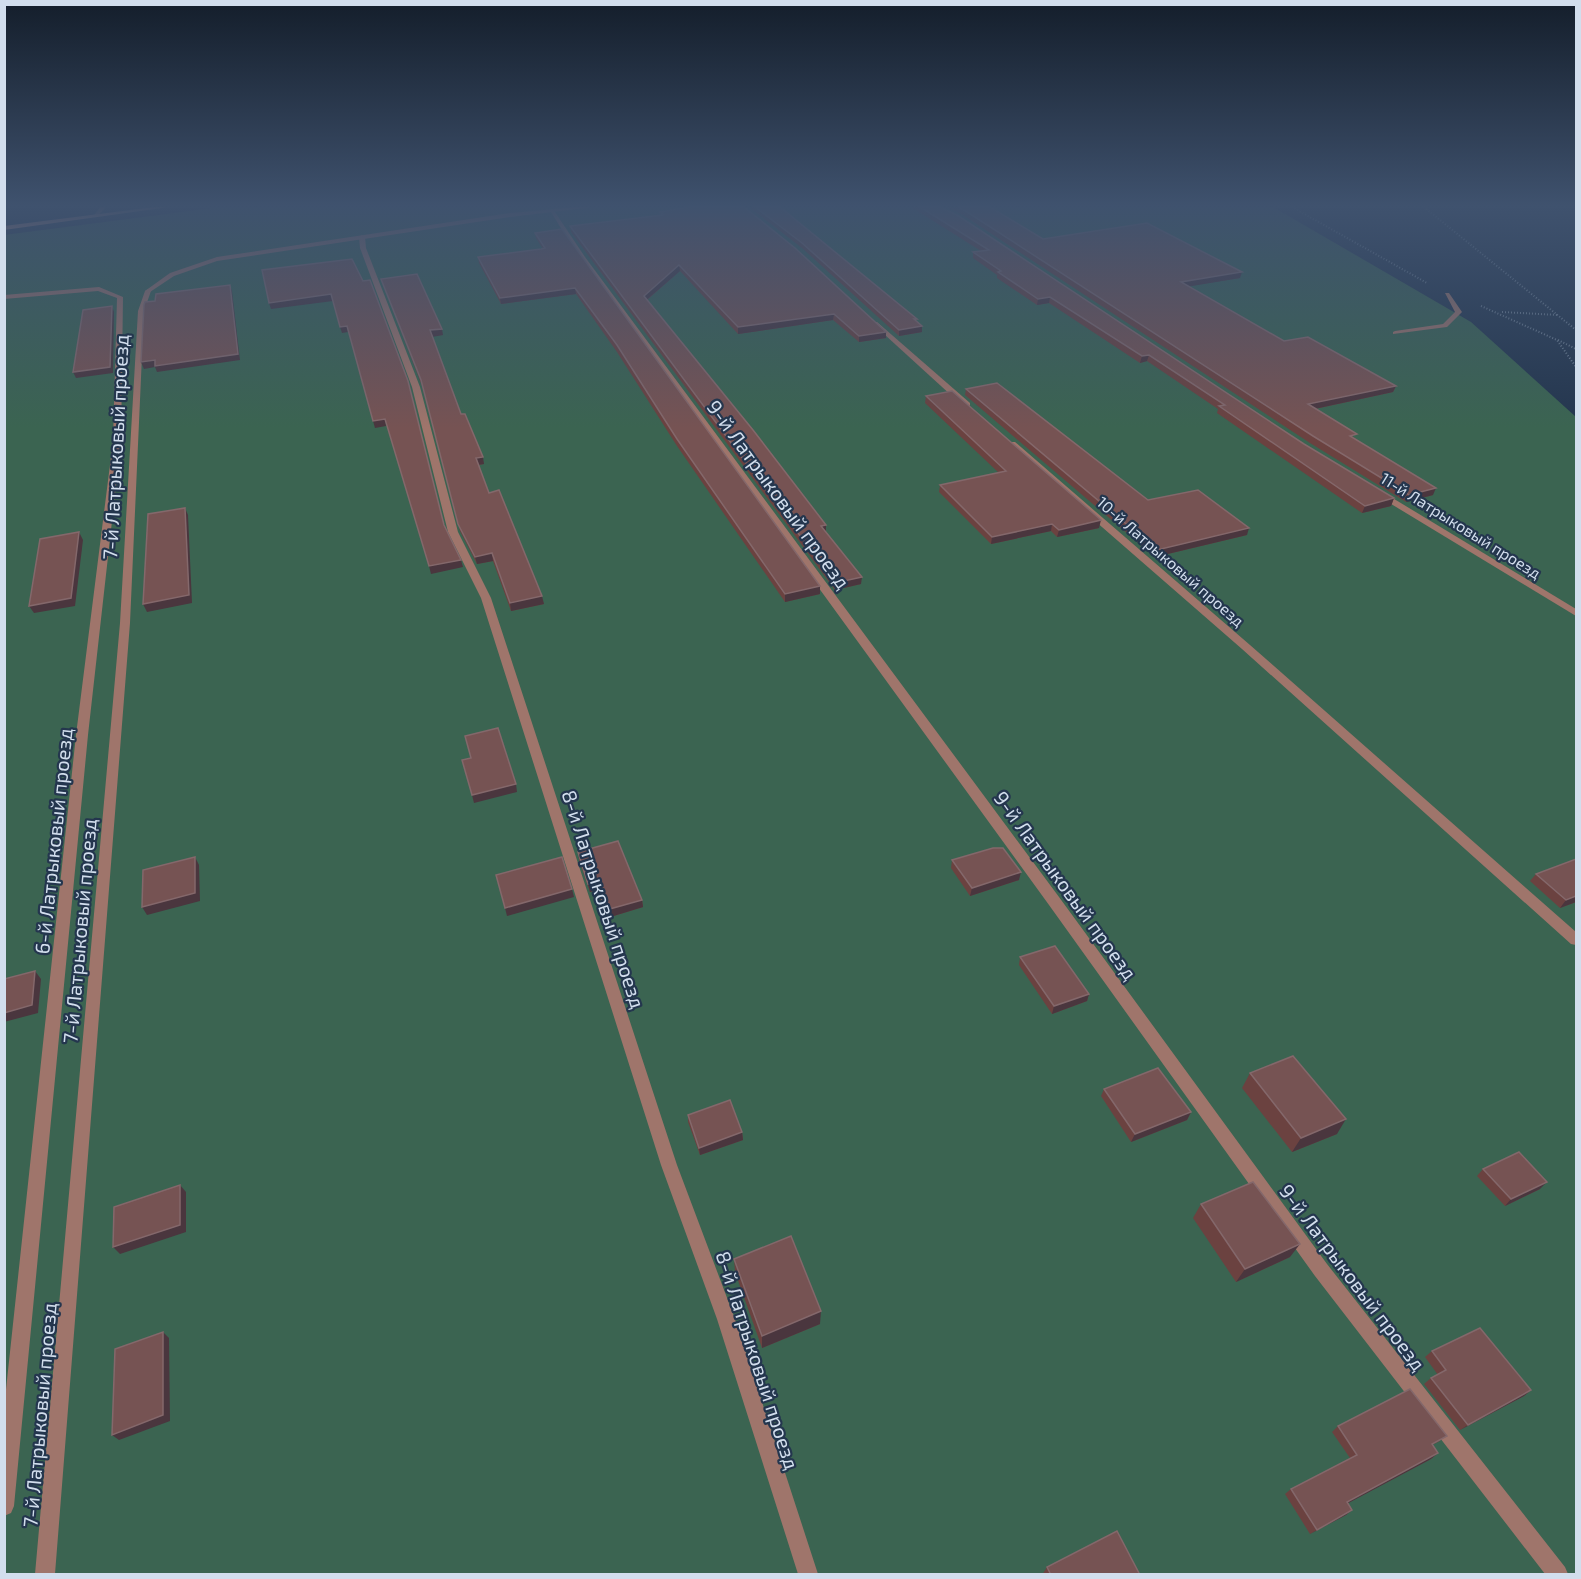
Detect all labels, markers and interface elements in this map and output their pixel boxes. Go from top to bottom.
street label: 7-й Латрыковый проезд [97,334,133,560]
street label: 9-й Латрыковый проезд [703,395,855,593]
street label: 11-й Латрыковый проезд [1377,468,1545,582]
street label: 10-й Латрыковый проезд [1094,492,1248,630]
street label: 6-й Латрыковый проезд [29,727,77,955]
street label: 9-й Латрыковый проезд [990,786,1142,984]
street label: 8-й Латрыковый проезд [557,787,651,1011]
street label: 7-й Латрыковый проезд [57,818,101,1044]
street label: 9-й Латрыковый проезд [1275,1179,1431,1375]
street label: 8-й Латрыковый проезд [711,1248,805,1472]
street label: 7-й Латрыковый проезд [17,1302,61,1528]

